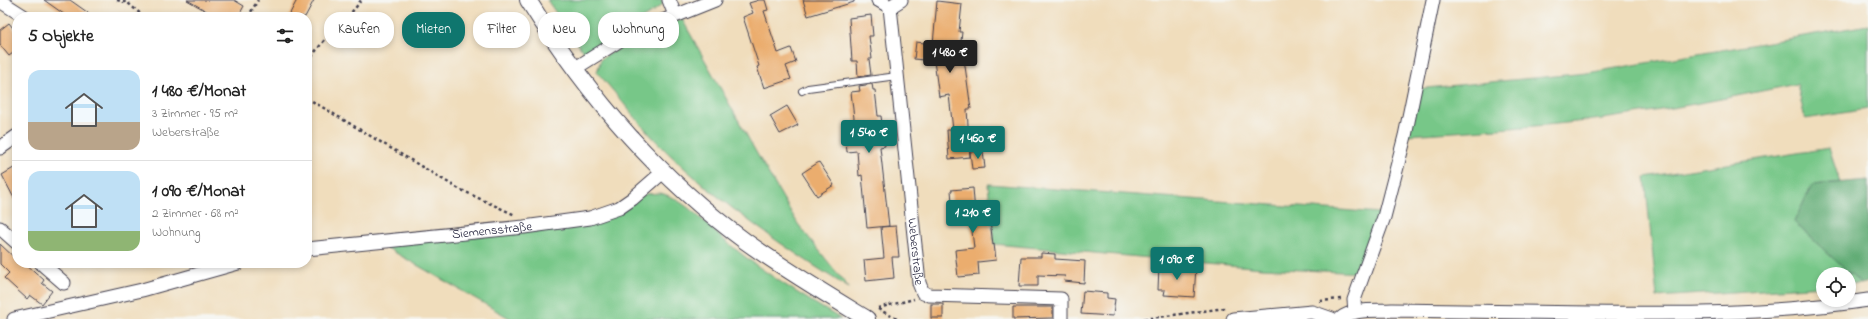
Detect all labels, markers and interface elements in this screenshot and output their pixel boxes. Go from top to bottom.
chip: Kaufen [324,12,394,48]
chip: Mieten [402,12,465,48]
chip: Filter [473,12,530,48]
chip: Neu [538,12,590,48]
chip: Wohnung [598,12,679,48]
text: 5 Objekte [28,24,94,49]
icon: filters [274,25,296,47]
pin: 1 480 € [913,40,987,74]
text: 1 480 € [932,43,968,62]
text: 1 480 €/Monat [152,79,246,104]
icon: home [60,86,108,134]
text: 3 Zimmer · 95 m² [152,104,238,123]
pin: 1 540 € [832,120,906,154]
text: Weberstraße [152,123,219,142]
text: 1 540 € [850,123,888,142]
pin: 1 460 € [941,126,1015,160]
text: 1 460 € [960,129,996,148]
text: 1 090 €/Monat [152,179,245,204]
icon: home [60,187,108,235]
pin: 1 210 € [936,200,1010,234]
text: 1 210 € [955,203,991,222]
text: 2 Zimmer · 68 m² [152,204,239,223]
street label: Siemensstraße [451,216,533,244]
street label: Weberstraße [903,217,929,286]
text: Wohnung [152,223,201,242]
pin: 1 090 € [1140,247,1214,281]
text: 1 090 € [1160,250,1194,269]
map controls [1816,267,1856,307]
button: locate [1816,267,1856,307]

